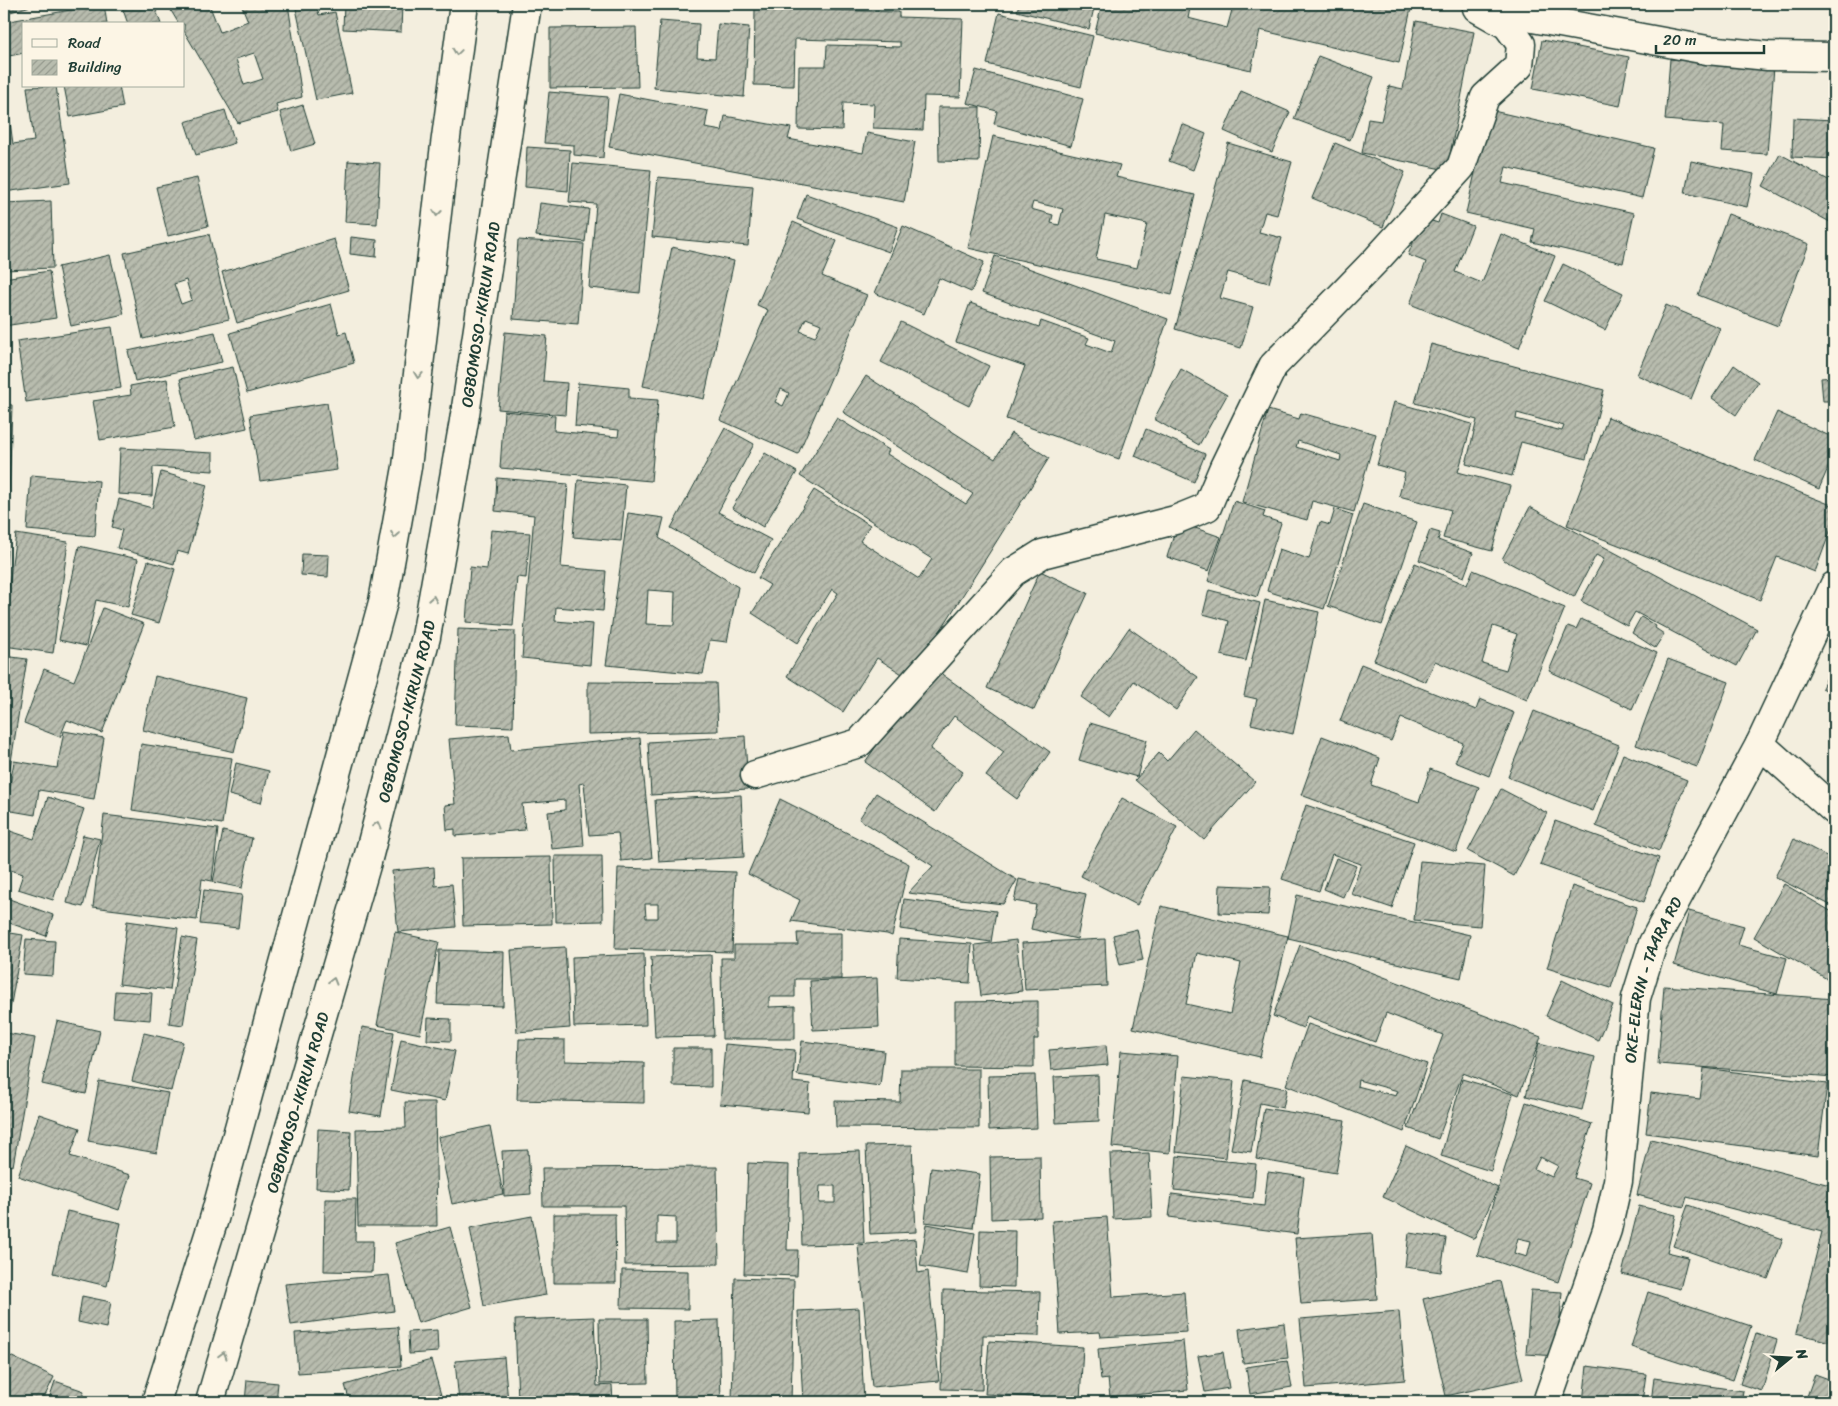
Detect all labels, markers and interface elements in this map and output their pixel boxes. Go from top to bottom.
legend [22,22,185,88]
scale bar [1656,22,1763,54]
text: 20 m [1663,27,1697,53]
text: Road [68,30,101,56]
one-way arrow [452,48,463,56]
text: Building [68,54,122,80]
one-way arrow [432,210,443,218]
street label: OGBOMOSO-IKIRUN ROAD [452,219,508,409]
one-way arrow [413,371,424,379]
one-way arrow [390,531,401,540]
one-way arrow [427,595,437,603]
street label: OGBOMOSO-IKIRUN ROAD [369,618,443,806]
one-way arrow [371,820,382,829]
street label: OKE-ELERIN - TAARA RD [1615,891,1690,1064]
one-way arrow [327,977,337,986]
street label: OGBOMOSO-IKIRUN ROAD [257,1008,337,1196]
north arrow [1766,1334,1816,1384]
text: N [1788,1345,1815,1363]
one-way arrow [218,1352,228,1360]

